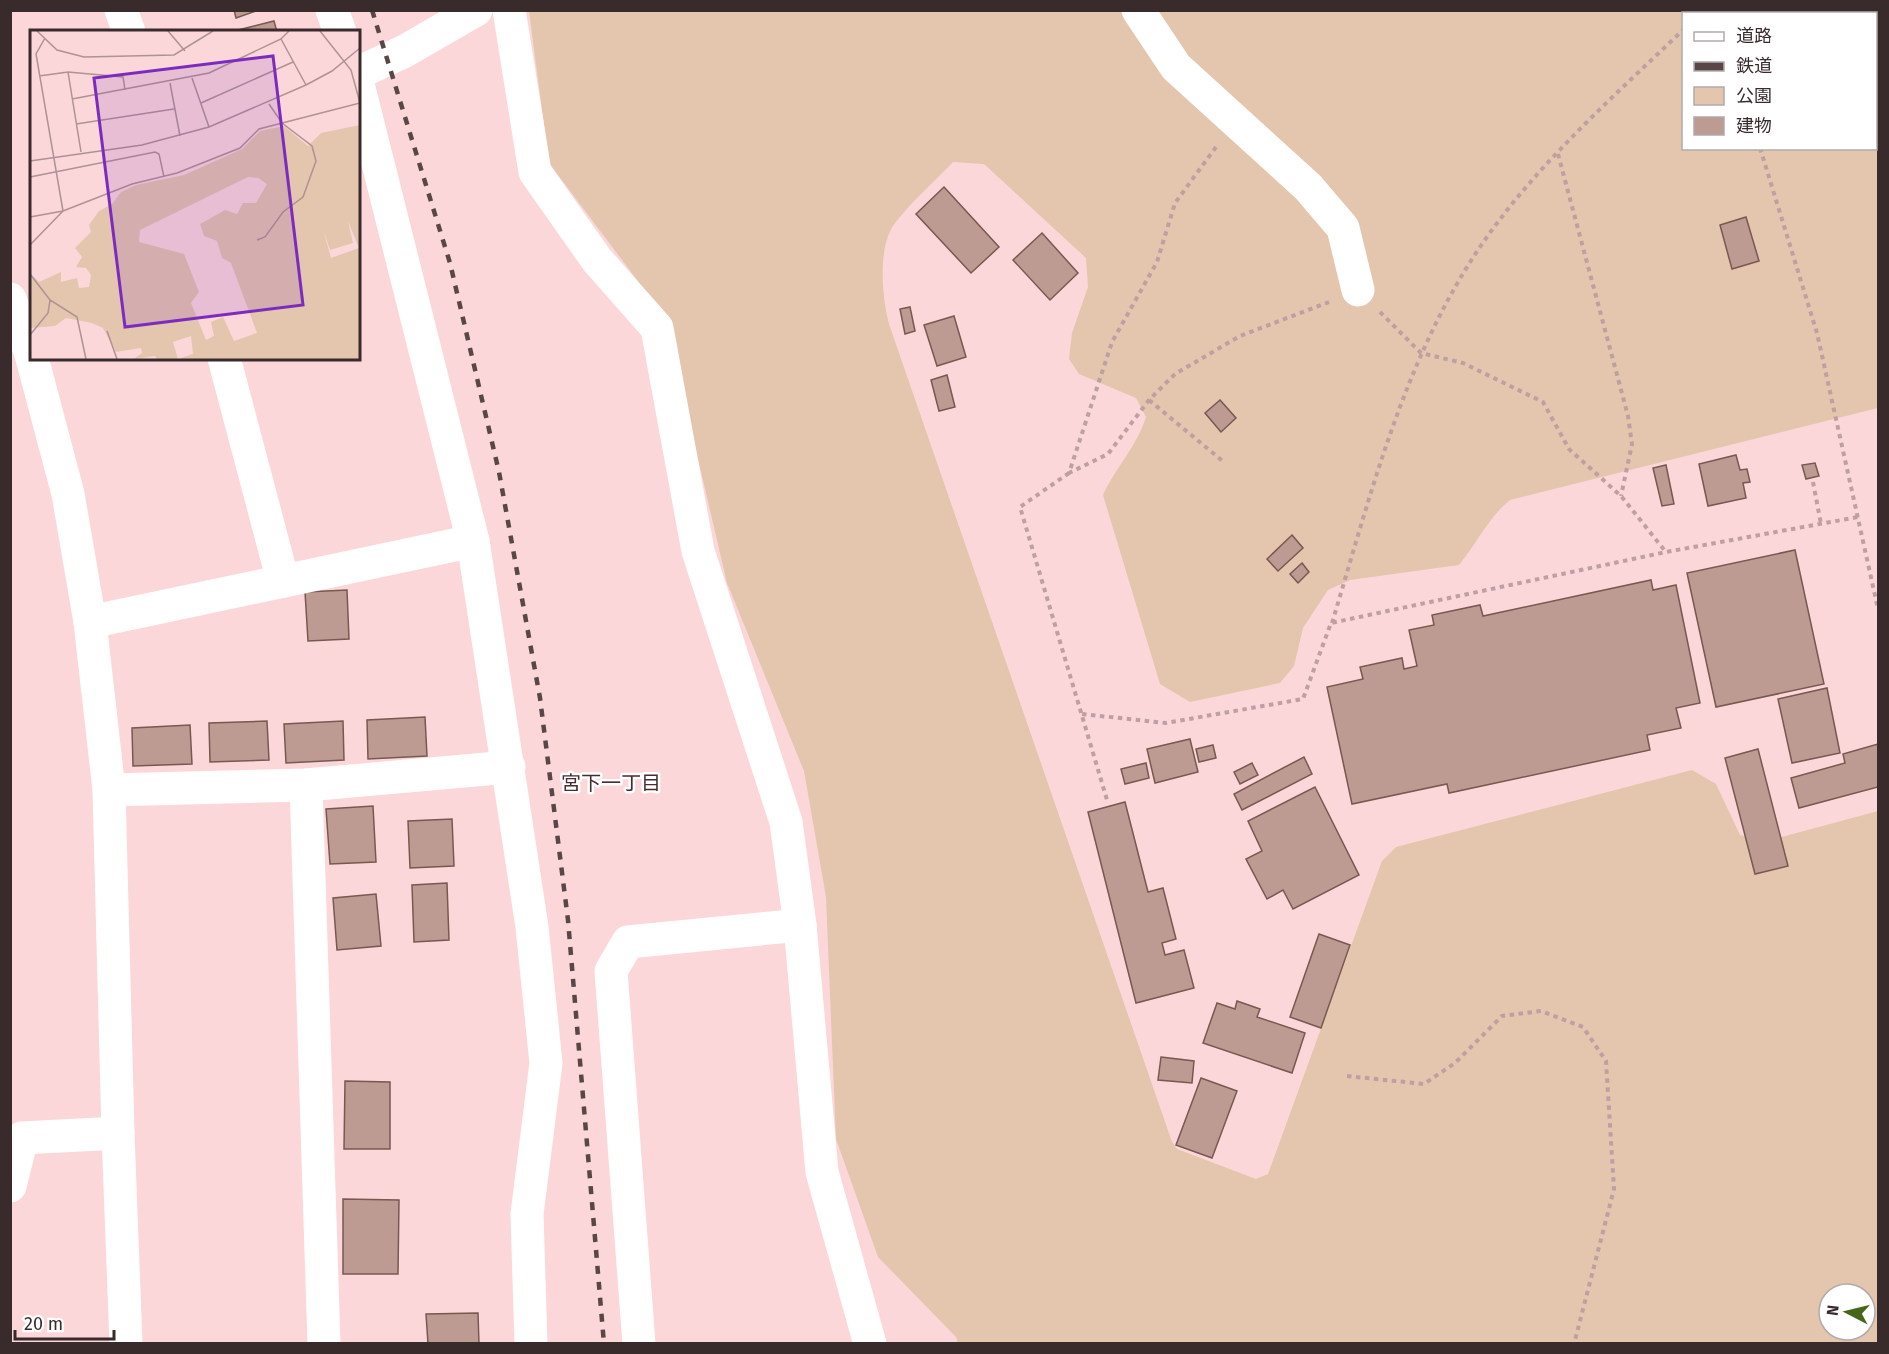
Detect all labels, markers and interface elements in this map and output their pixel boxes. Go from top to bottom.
legend [1682,12,1877,150]
text: 道路 [1736,25,1772,47]
inset map [30,30,360,360]
text: 鉄道 [1736,55,1772,77]
text: 公園 [1736,85,1772,107]
text: 建物 [1736,115,1772,137]
district label: 宮下一丁目 [561,771,661,795]
north arrow [1817,1282,1877,1342]
scale bar [15,1303,114,1341]
text: N [1823,1304,1843,1317]
text: 20 m [24,1313,63,1335]

